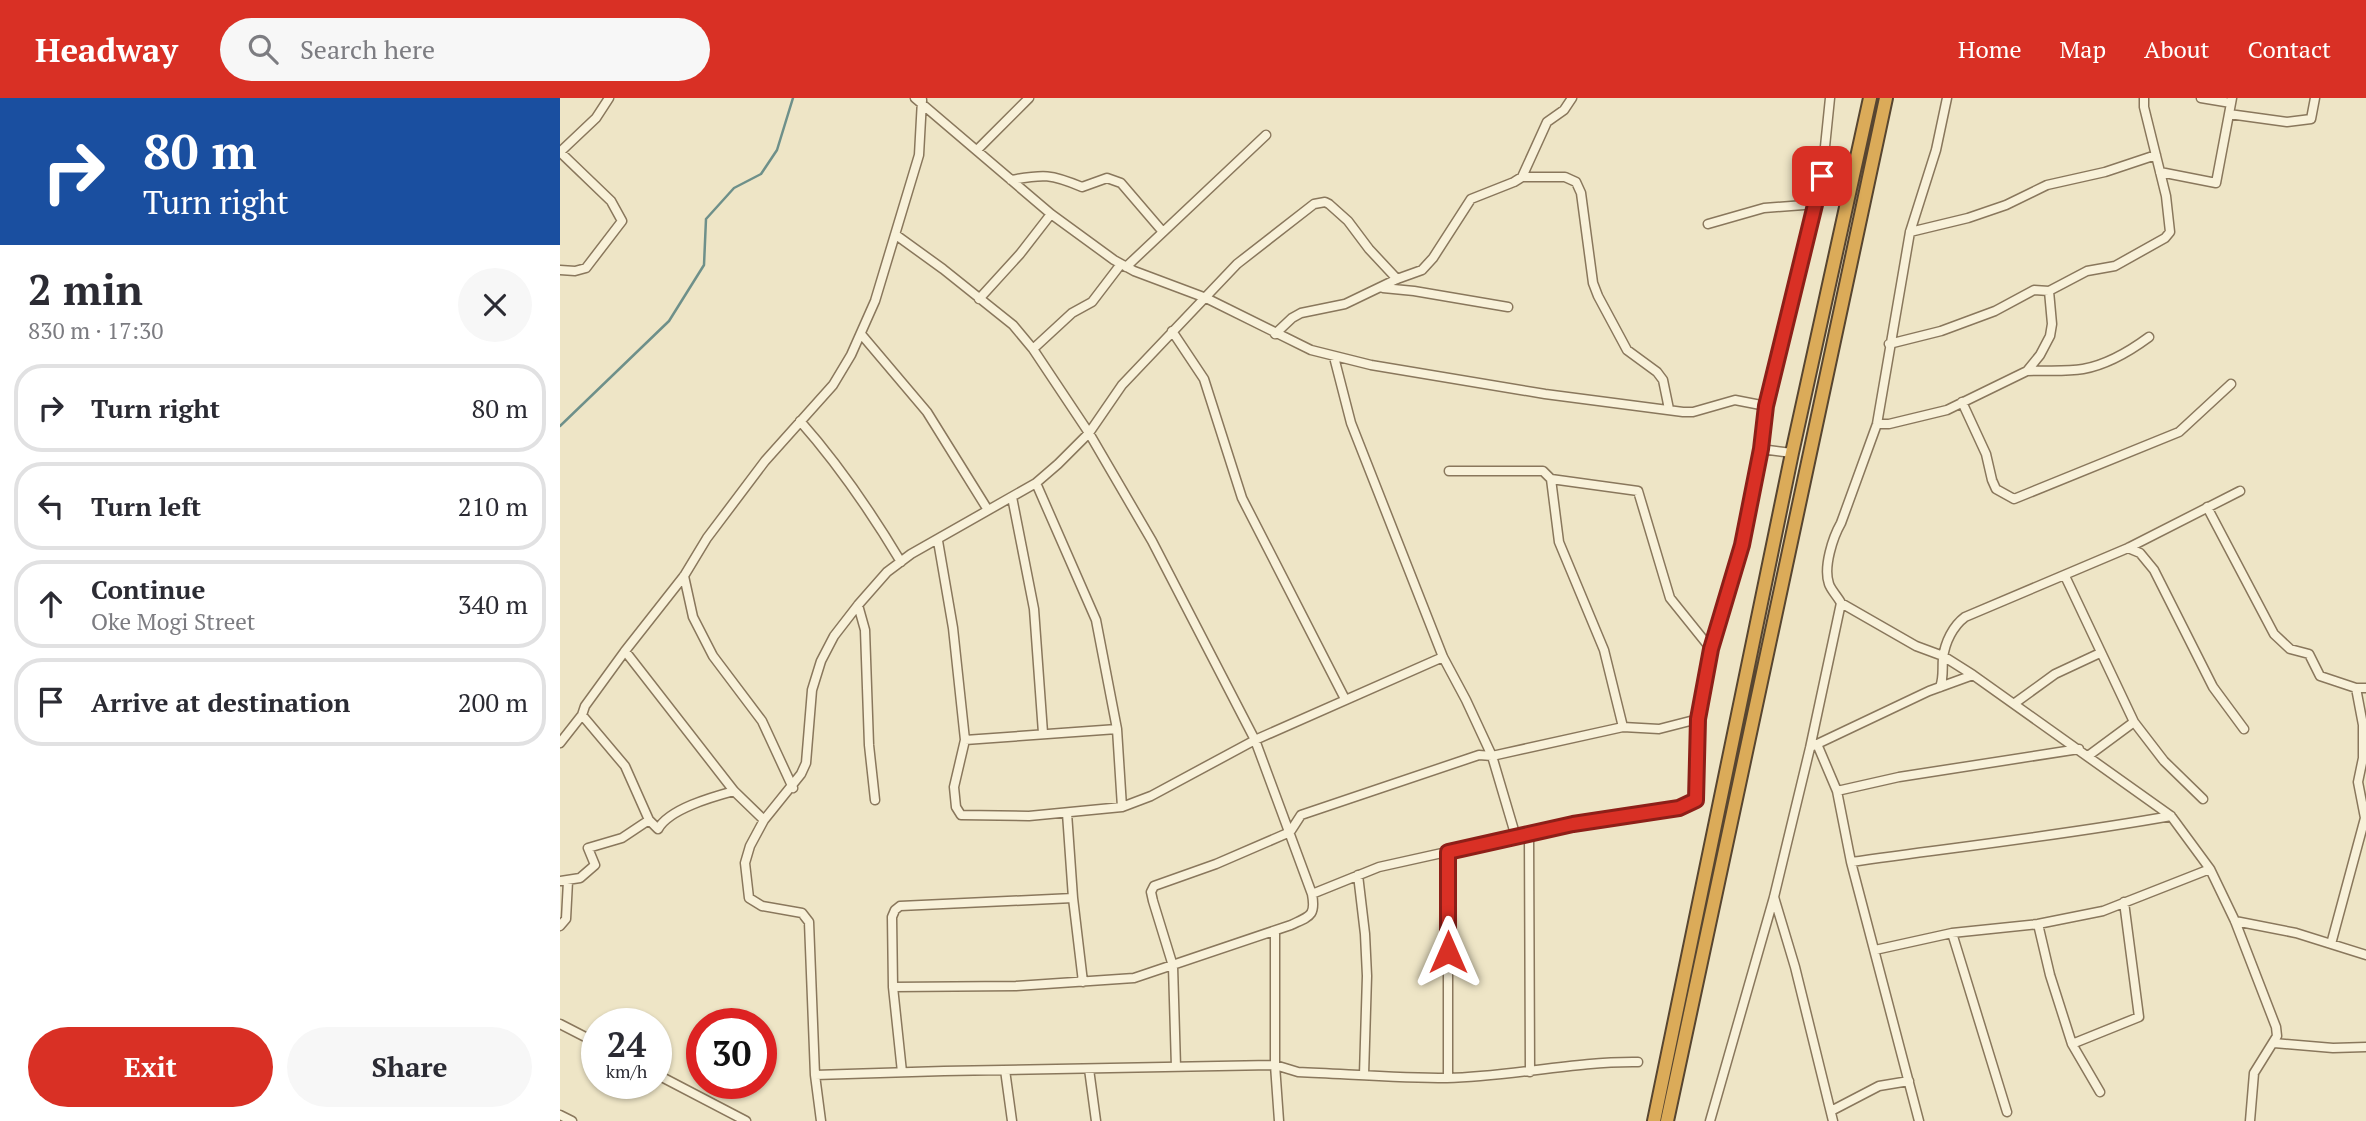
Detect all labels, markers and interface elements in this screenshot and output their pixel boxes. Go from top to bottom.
search box [220,18,710,81]
text: Headway [35,28,178,71]
icon: search [244,30,282,68]
text: Search here [300,32,435,66]
text: Home [1958,33,2022,65]
text: Map [2060,33,2106,65]
text: About [2144,33,2210,65]
text: Contact [2248,33,2331,65]
text: 80 m [143,118,257,183]
icon: right [28,126,119,217]
pin [1792,146,1852,206]
icon: arrive [1803,157,1841,195]
text: Turn right [143,181,289,223]
text: 2 min [28,261,143,317]
button: close [458,268,532,342]
text: 830 m · 17:30 [28,315,163,346]
icon: right [32,389,70,427]
text: Turn right [91,391,220,425]
text: 80 m [472,391,528,425]
icon: left [32,487,70,525]
text: Turn left [91,489,201,523]
text: 210 m [458,489,528,523]
text: Continue [91,572,205,606]
icon: ahead [32,585,70,623]
text: 340 m [458,587,528,621]
text: Oke Mogi Street [91,606,255,637]
icon: arrive [32,683,70,721]
text: Arrive at destination [91,685,350,719]
text: 200 m [458,685,528,719]
position arrow [1411,915,1485,989]
speed limit sign: 30 [686,1008,777,1099]
text: 24 [607,1021,646,1067]
button: Exit [28,1027,273,1107]
button: Share [287,1027,532,1107]
text: km/h [606,1059,647,1083]

